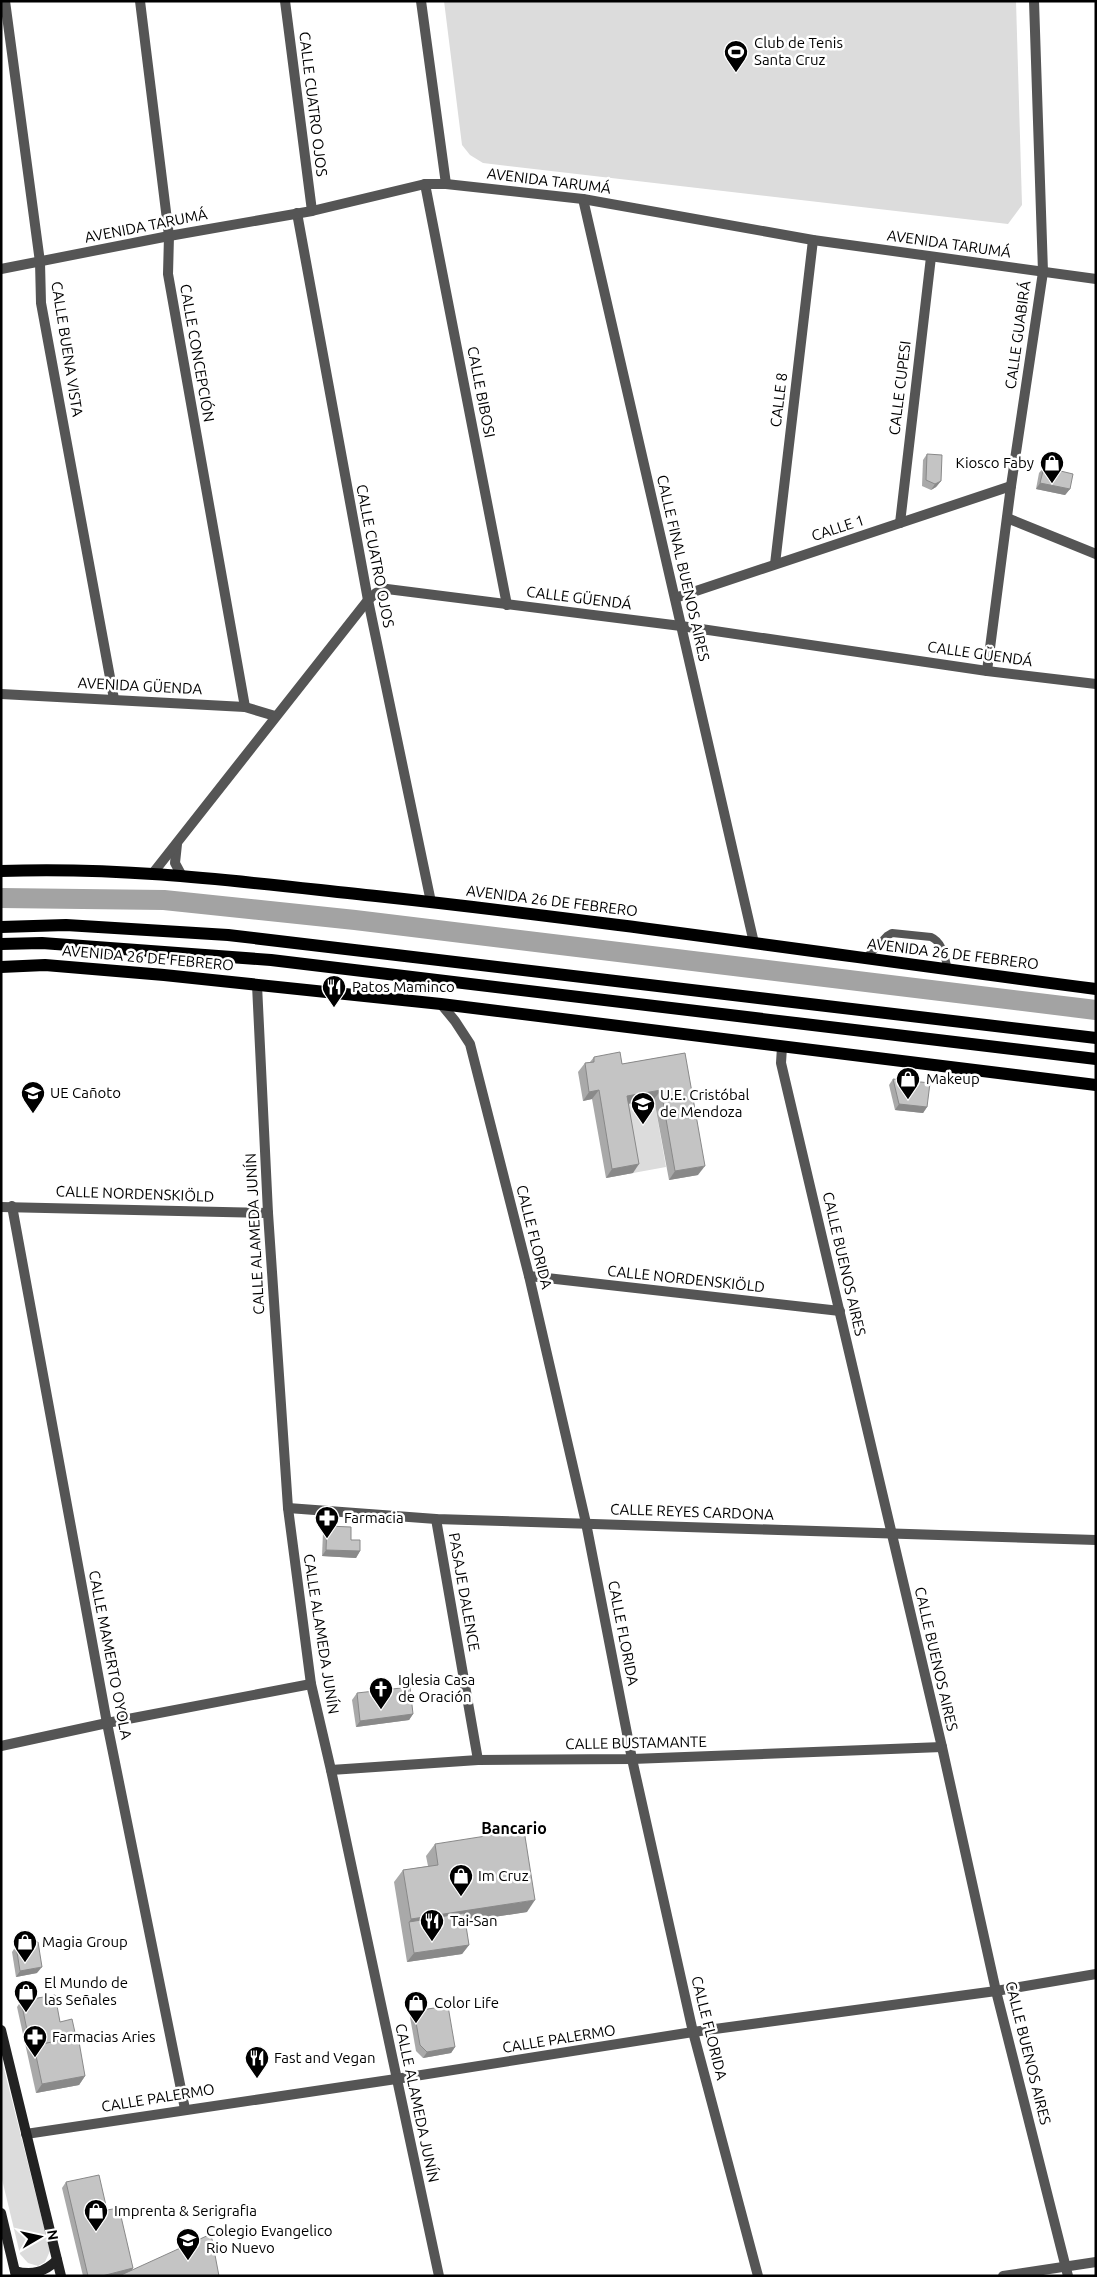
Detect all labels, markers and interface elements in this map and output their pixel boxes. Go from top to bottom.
street label: CALLE CUATRO OJOS [296,31,331,177]
place label: Club de Tenis Santa Cruz [754,34,843,68]
sports icon: Club de Tenis Santa Cruz [723,39,749,73]
street label: AVENIDA TARUMÁ [486,164,612,197]
street label: AVENIDA TARUMÁ [83,205,209,246]
street label: AVENIDA TARUMÁ [886,226,1012,261]
street label: CALLE GUABIRÁ [1001,279,1034,390]
street label: CALLE BUENA VISTA [48,280,87,418]
street label: CALLE CONCEPCIÓN [177,283,218,423]
street label: CALLE CUPESI [885,340,914,436]
street label: CALLE BIBOSI [464,345,499,439]
street label: CALLE 8 [767,372,790,428]
shop icon: Kiosco Faby [1039,450,1065,484]
place label: Kiosco Faby [955,454,1034,471]
street label: CALLE FINAL BUENOS AIRES [654,473,713,663]
street label: CALLE CUATRO OJOS [353,483,398,629]
street label: CALLE 1 [809,511,867,544]
street label: CALLE GÜENDÁ [525,583,633,612]
street label: CALLE GÜENDÁ [926,638,1034,669]
street label: AVENIDA GÜENDA [77,674,203,697]
street label: AVENIDA 26 DE FEBRERO [465,882,639,919]
street label: AVENIDA 26 DE FEBRERO [866,935,1040,972]
street label: AVENIDA 26 DE FEBRERO [61,942,235,973]
restaurant icon: Patos Maminco [321,974,347,1008]
place label: Patos Maminco [352,978,455,995]
shop icon: Makeup [895,1066,921,1100]
place label: Makeup [926,1070,980,1087]
school or university icon: UE Cañoto [20,1080,46,1114]
place label: UE Cañoto [50,1084,121,1101]
place label: U.E. Cristóbal de Mendoza [660,1086,750,1120]
school or university icon: U.E. Cristóbal de Mendoza [630,1091,656,1125]
street label: CALLE ALAMEDA JUNÍN [242,1153,267,1315]
street label: CALLE NORDENSKIÖLD [55,1182,215,1205]
street label: CALLE FLORIDA [513,1183,556,1291]
street label: CALLE BUENOS AIRES [820,1190,869,1338]
street label: CALLE NORDENSKIÖLD [606,1262,766,1295]
street label: CALLE REYES CARDONA [610,1500,774,1523]
pharmacy icon: Farmacia [314,1505,340,1539]
place label: Farmacia [344,1509,404,1526]
street label: PASAJE DALENCE [446,1531,483,1653]
street label: CALLE ALAMEDA JUNÍN [300,1553,343,1715]
street label: CALLE MAMERTO OYOLA [86,1569,135,1741]
street label: CALLE FLORIDA [605,1579,642,1687]
street label: CALLE BUENOS AIRES [912,1585,961,1733]
place label: Iglesia Casa de Oración [398,1671,475,1705]
church icon: Iglesia Casa de Oración [368,1676,394,1710]
street label: CALLE BUSTAMANTE [565,1733,707,1752]
district label: Bancario [481,1819,547,1837]
shop icon: Im Cruz [448,1863,474,1897]
place label: Im Cruz [478,1867,529,1884]
restaurant icon: Tai-San [419,1908,445,1942]
place label: Tai-San [450,1912,498,1929]
shop icon: Magia Group [12,1929,38,1963]
place label: Magia Group [42,1933,128,1950]
place label: El Mundo de las Señales [44,1974,128,2008]
street label: CALLE FLORIDA [688,1974,731,2082]
shop icon: El Mundo de las Señales [13,1979,39,2013]
street label: CALLE BUENOS AIRES [1002,1979,1055,2127]
shop icon: Color Life [403,1990,429,2024]
place label: Color Life [434,1994,499,2011]
street label: CALLE PALERMO [501,2021,617,2056]
street label: CALLE ALAMEDA JUNÍN [392,2022,443,2184]
pharmacy icon: Farmacias Aries [22,2024,48,2058]
place label: Farmacias Aries [52,2028,156,2045]
restaurant icon: Fast and Vegan [244,2045,270,2079]
place label: Fast and Vegan [274,2049,376,2066]
street label: CALLE PALERMO [100,2080,216,2115]
shop icon: Imprenta & Serigrafia [83,2198,109,2232]
place label: Imprenta & Serigrafia [114,2202,257,2219]
north arrow [15,2212,65,2262]
place label: Colegio Evangelico Rio Nuevo [206,2222,333,2256]
school or university icon: Colegio Evangelico Rio Nuevo [175,2227,201,2261]
text: N [44,2229,62,2241]

